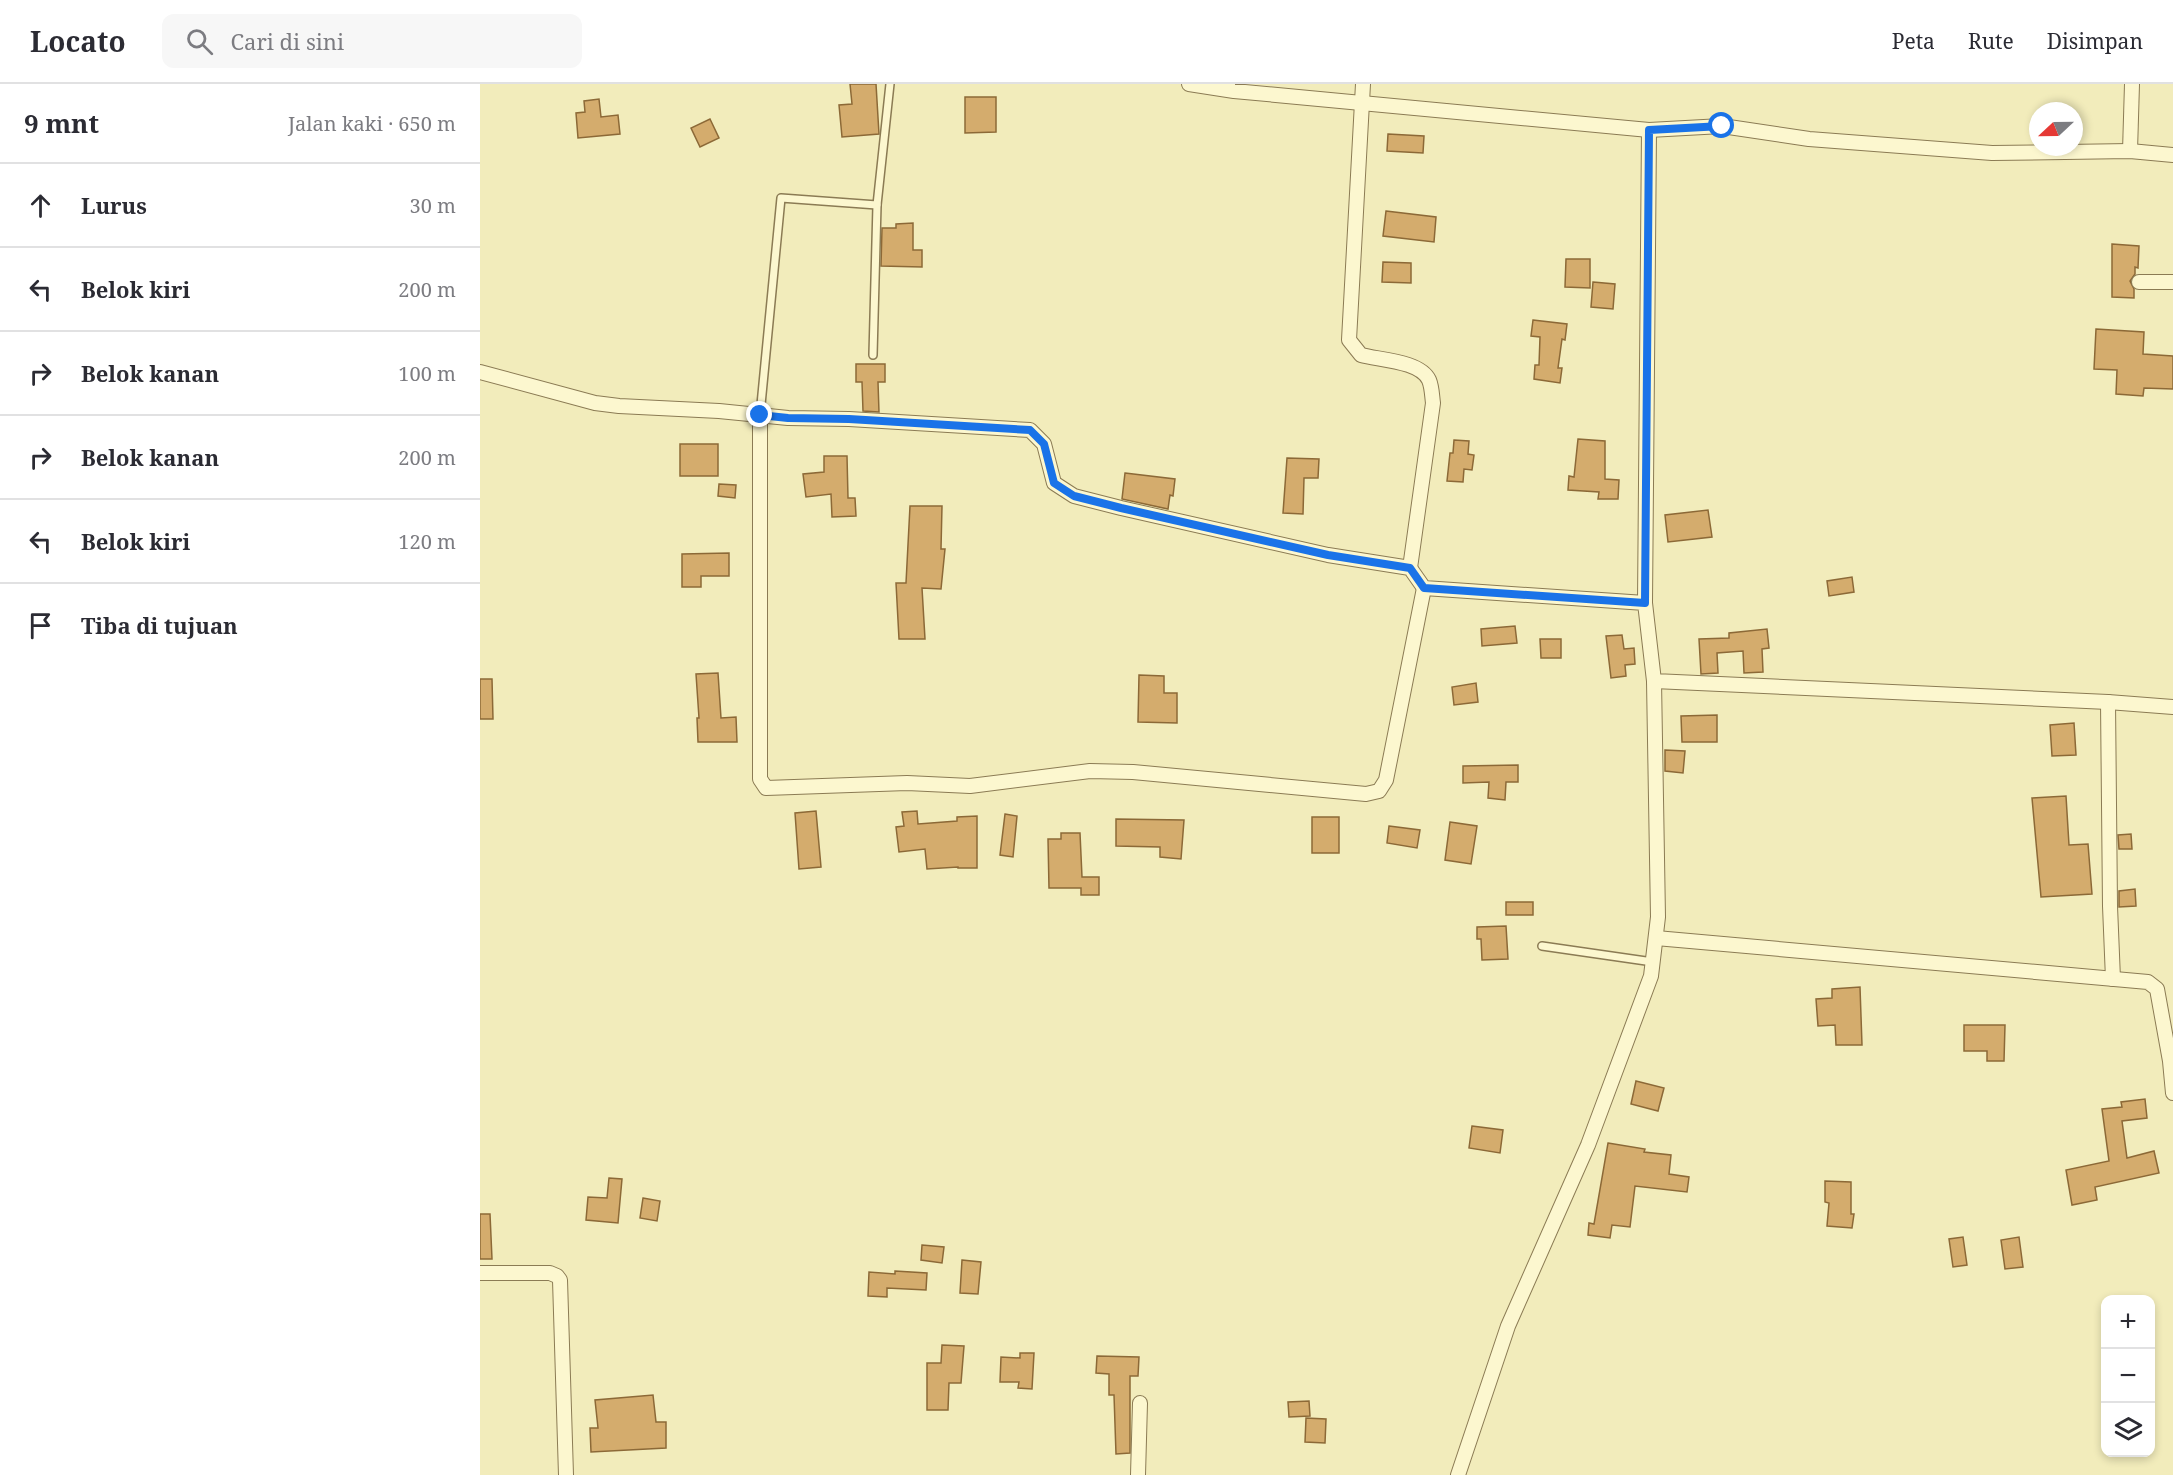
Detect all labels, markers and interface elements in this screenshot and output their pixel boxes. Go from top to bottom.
search box [162,14,582,68]
text: Locato [30,22,126,60]
icon: search [183,25,216,58]
text: Cari di sini [231,26,344,56]
text: Peta [1892,27,1935,55]
text: Rute [1968,27,2014,55]
text: Disimpan [2047,27,2143,55]
north arrow [2029,102,2083,156]
text: 9 mnt [24,105,99,141]
text: Jalan kaki · 650 m [288,110,456,137]
route start [1708,112,1734,138]
icon: ahead [24,189,57,222]
text: Lurus [81,190,147,220]
text: 30 m [410,192,456,219]
icon: left [24,273,57,306]
text: Belok kiri [81,274,190,304]
text: 200 m [398,276,456,303]
icon: right [24,357,57,390]
text: Belok kanan [81,358,219,388]
text: 100 m [398,360,456,387]
route end [746,401,772,427]
icon: right [24,441,57,474]
text: Belok kanan [81,442,219,472]
text: 200 m [398,444,456,471]
icon: left [24,525,57,558]
text: Belok kiri [81,526,190,556]
text: 120 m [398,528,456,555]
icon: arrive [24,609,57,642]
text: Tiba di tujuan [81,610,238,640]
map controls [2101,1295,2155,1457]
button: + [2101,1295,2155,1349]
button: − [2101,1349,2155,1403]
button: layers [2101,1403,2155,1457]

